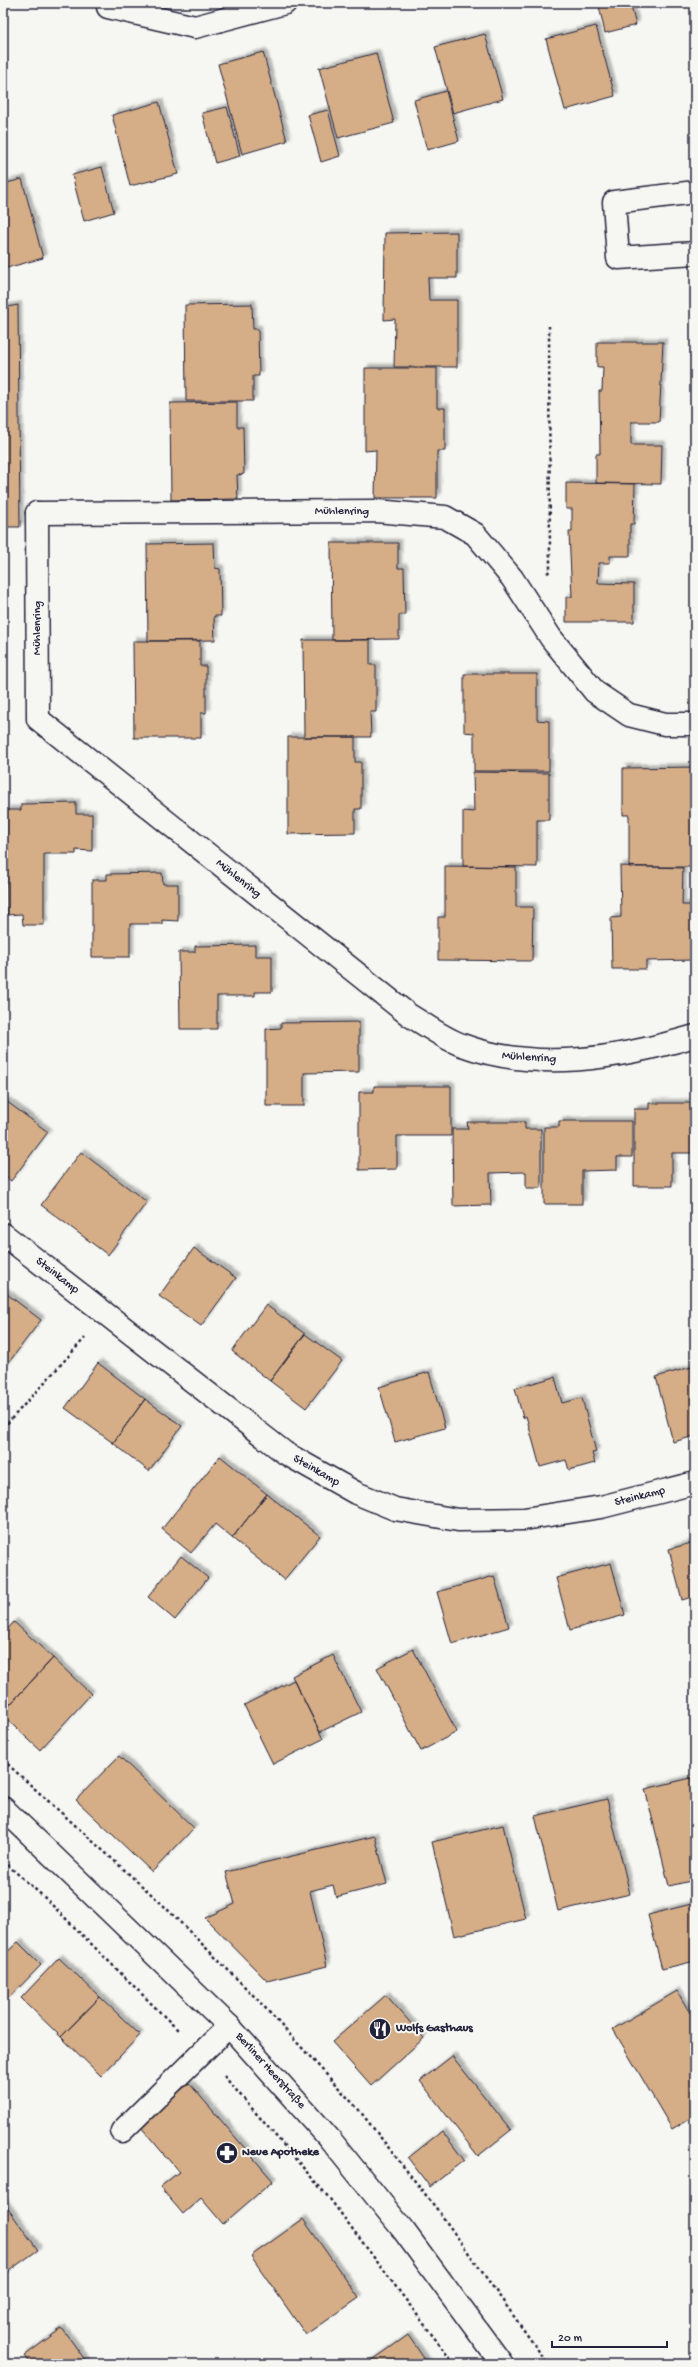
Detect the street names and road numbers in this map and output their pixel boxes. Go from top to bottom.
street label: Mühlenring [315,505,369,519]
street label: Mühlenring [31,601,45,655]
street label: Mühlenring [212,856,264,902]
street label: Mühlenring [501,1049,557,1067]
street label: Steinkamp [32,1255,82,1297]
street label: Steinkamp [290,1452,342,1490]
street label: Steinkamp [613,1484,667,1510]
street label: Berliner Heerstraße [231,2029,309,2113]

